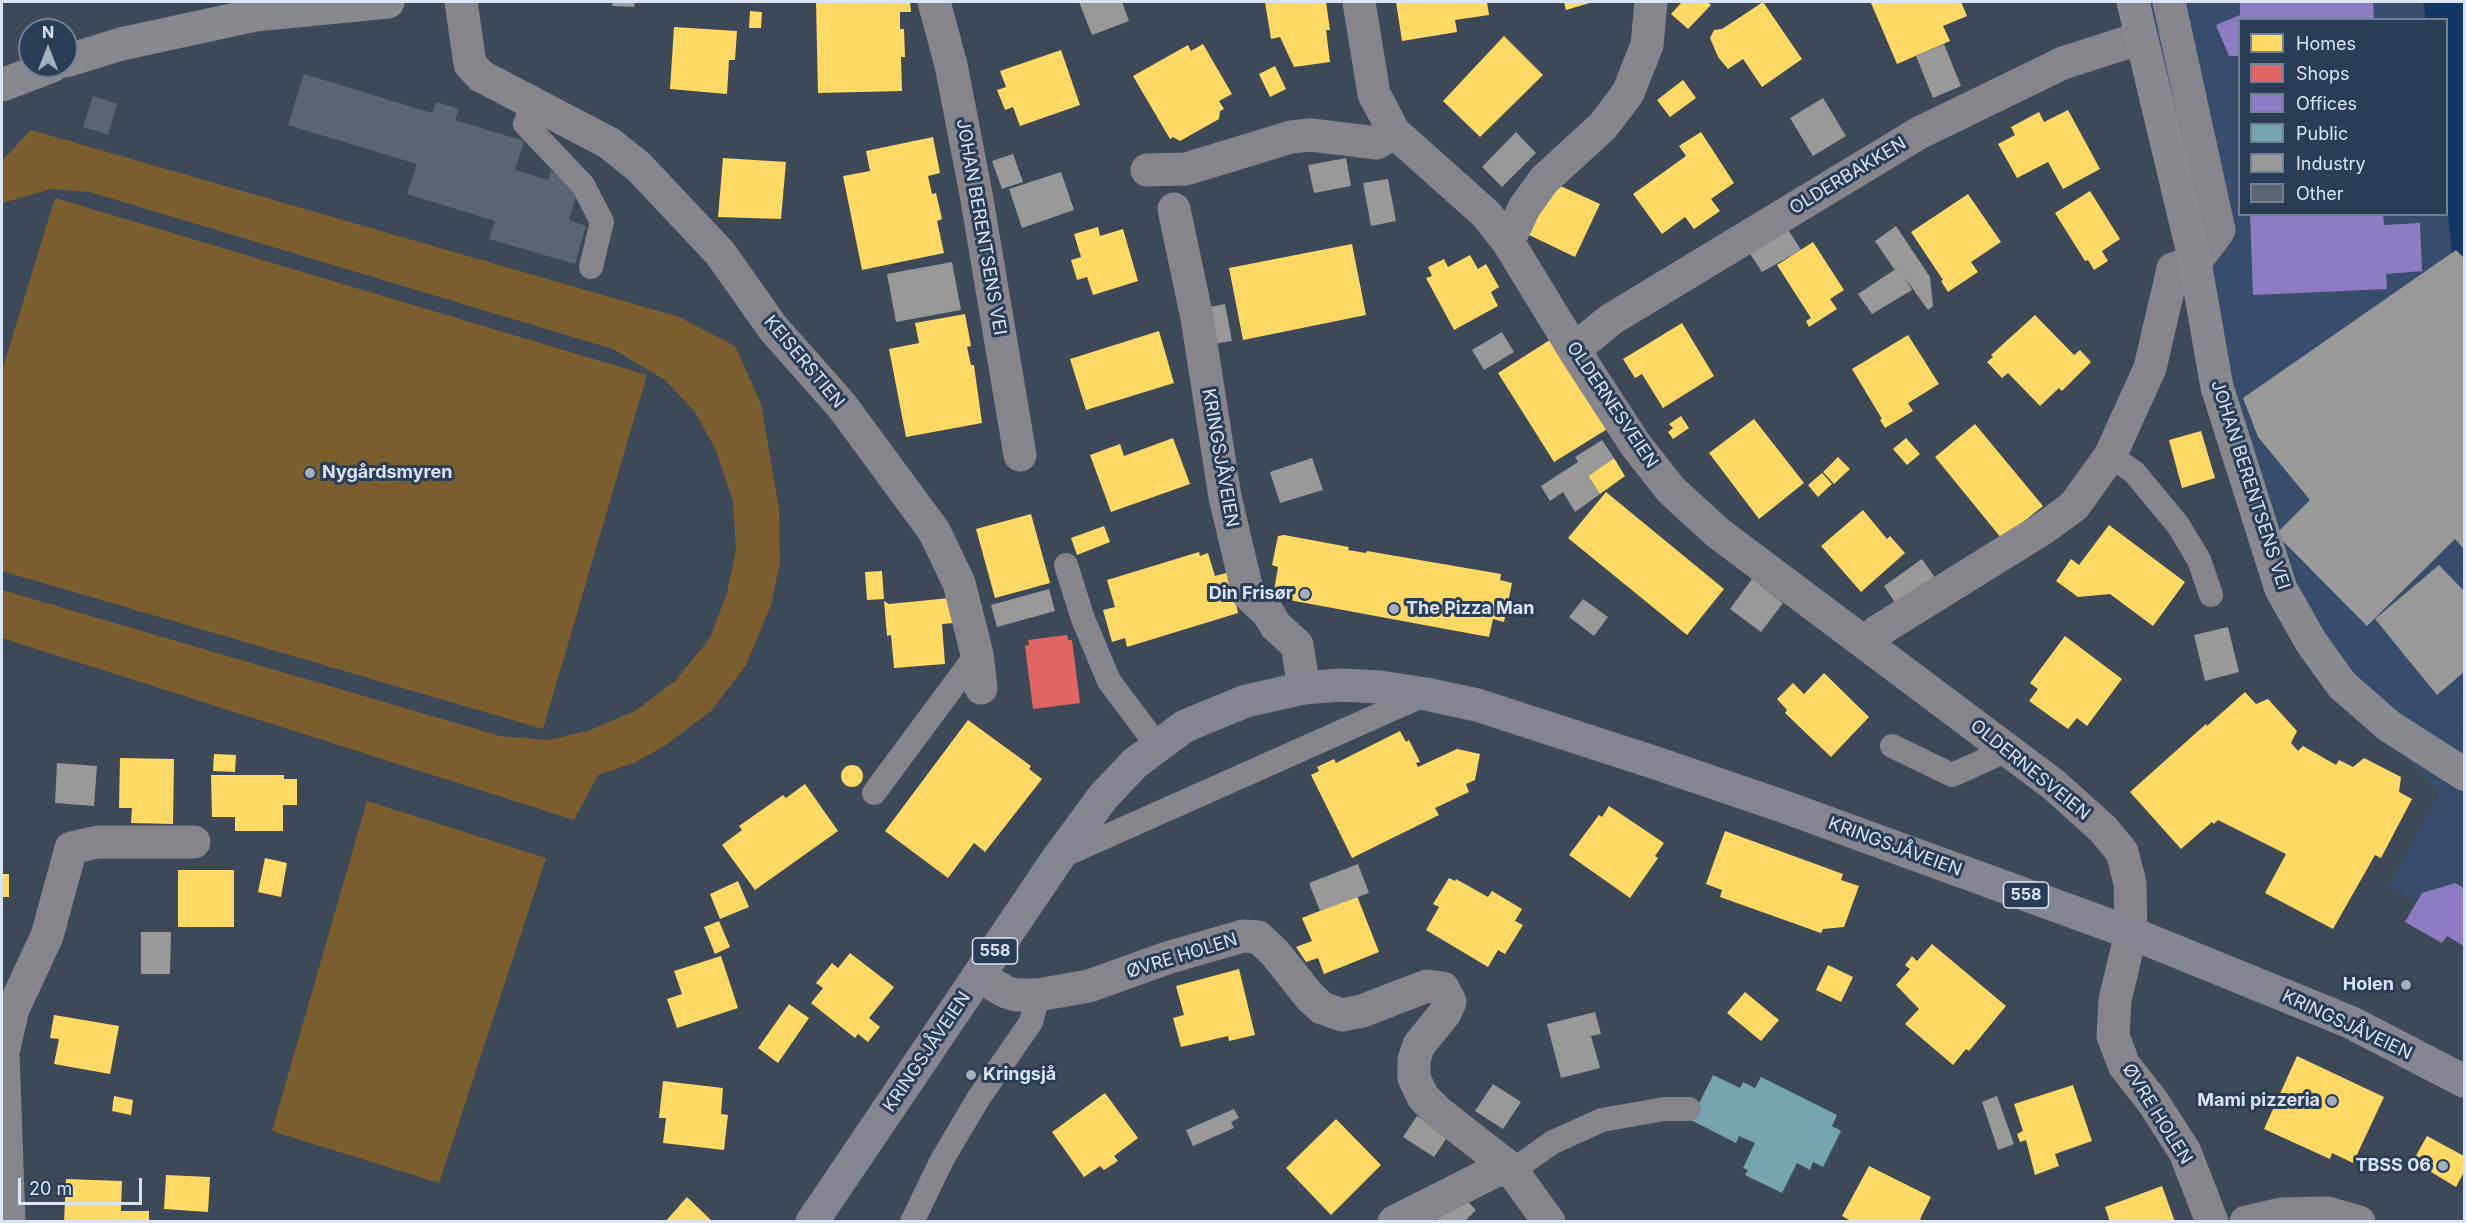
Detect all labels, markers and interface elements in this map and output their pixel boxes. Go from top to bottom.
north arrow [18,18,78,78]
legend [2238,18,2448,216]
text: N [42,22,54,42]
text: Homes [2296,33,2356,54]
text: Shops [2296,63,2350,84]
text: Offices [2296,93,2357,114]
street label: JOHAN BERENTSENS VEI [951,117,1011,337]
text: Public [2296,123,2348,144]
street label: OLDERBAKKEN [1786,133,1910,219]
text: Industry [2296,153,2366,174]
text: Other [2296,183,2344,204]
street label: KEISERSTIEN [759,311,849,413]
street label: OLDERNESVEIEN [1562,338,1662,472]
street label: JOHAN BERENTSENS VEI [2206,377,2294,593]
street label: KRINGSJÅVEIEN [1197,387,1243,529]
place label: Nygårdsmyren [322,462,452,484]
marker: Nygårdsmyren [303,466,317,480]
place label: Din Frisør [1209,583,1293,605]
marker: Din Frisør [1298,587,1312,601]
place label: The Pizza Man [1406,598,1535,620]
marker: The Pizza Man [1387,602,1401,616]
street label: OLDERNESVEIEN [1966,715,2094,825]
street label: KRINGSJÅVEIEN [1825,813,1965,881]
road number: 558 [2004,882,2048,908]
street label: ØVRE HOLEN [1124,929,1240,983]
road number: 558 [972,938,1018,964]
place label: Holen [2343,974,2394,996]
marker: Holen [2399,978,2413,992]
street label: KRINGSJÅVEIEN [2279,985,2415,1065]
street label: KRINGSJÅVEIEN [879,988,975,1116]
street label: ØVRE HOLEN [2117,1060,2197,1168]
place label: Kringsjå [983,1064,1056,1086]
marker: Kringsjå [964,1068,978,1082]
place label: Mami pizzeria [2197,1090,2320,1112]
marker: Mami pizzeria [2325,1094,2339,1108]
place label: TBSS 06 [2355,1155,2431,1177]
marker: TBSS 06 [2436,1159,2450,1173]
scale bar [21,1166,146,1204]
text: 20 m [29,1178,72,1199]

